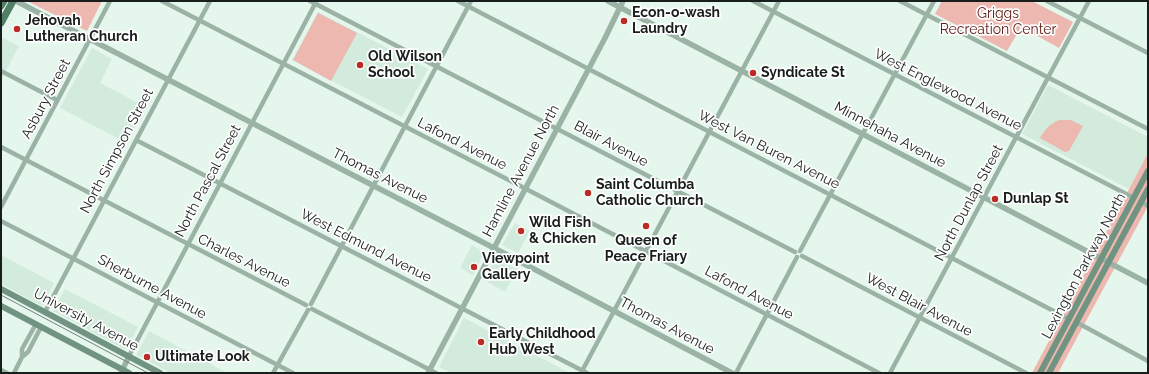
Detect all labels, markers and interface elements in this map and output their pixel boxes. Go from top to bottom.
place label: Econ-o-wash Laundry [632,5,720,38]
park label: Griggs Recreation Center [940,6,1056,38]
place label: Jehovah Lutheran Church [25,13,138,46]
marker: Econ-o-wash Laundry [619,16,629,26]
marker: Jehovah Lutheran Church [12,24,22,34]
street label: West Englewood Avenue [871,45,1025,135]
place label: Old Wilson School [368,49,442,82]
street label: Asbury Street [18,56,74,142]
marker: Old Wilson School [355,60,365,70]
place label: Syndicate St [761,65,845,81]
marker: Syndicate St [748,68,758,78]
street label: North Simpson Street [77,86,157,216]
street label: Minnehaha Avenue [831,98,949,172]
street label: Hamline Avenue North [479,102,563,240]
street label: West Van Buren Avenue [695,107,843,193]
street label: Lafond Avenue [415,114,509,174]
street label: Blair Avenue [571,117,651,171]
street label: North Pascal Street [171,122,245,240]
street label: North Dunlap Street [931,142,1007,264]
street label: Thomas Avenue [329,145,431,207]
place label: Saint Columba Catholic Church [596,177,704,210]
marker: Saint Columba Catholic Church [583,188,593,198]
street label: Lexington Parkway North [1038,190,1130,342]
place label: Dunlap St [1003,191,1069,207]
marker: Dunlap St [990,194,1000,204]
street label: West Edmund Avenue [298,206,434,286]
place label: Wild Fish & Chicken [529,215,596,248]
marker: Queen of Peace Friary [641,221,651,231]
marker: Wild Fish & Chicken [516,226,526,236]
street label: Charles Avenue [195,230,293,292]
place label: Queen of Peace Friary [605,233,687,266]
street label: Sherburne Avenue [95,251,209,323]
place label: Viewpoint Gallery [482,251,550,284]
marker: Viewpoint Gallery [469,262,479,272]
street label: Lafond Avenue [702,263,796,323]
street label: West Blair Avenue [863,270,975,340]
street label: University Avenue [30,285,142,355]
street label: Thomas Avenue [617,294,717,358]
place label: Early Childhood Hub West [489,326,596,358]
marker: Early Childhood Hub West [476,337,486,347]
place label: Ultimate Look [155,349,250,365]
marker: Ultimate Look [142,352,152,362]

